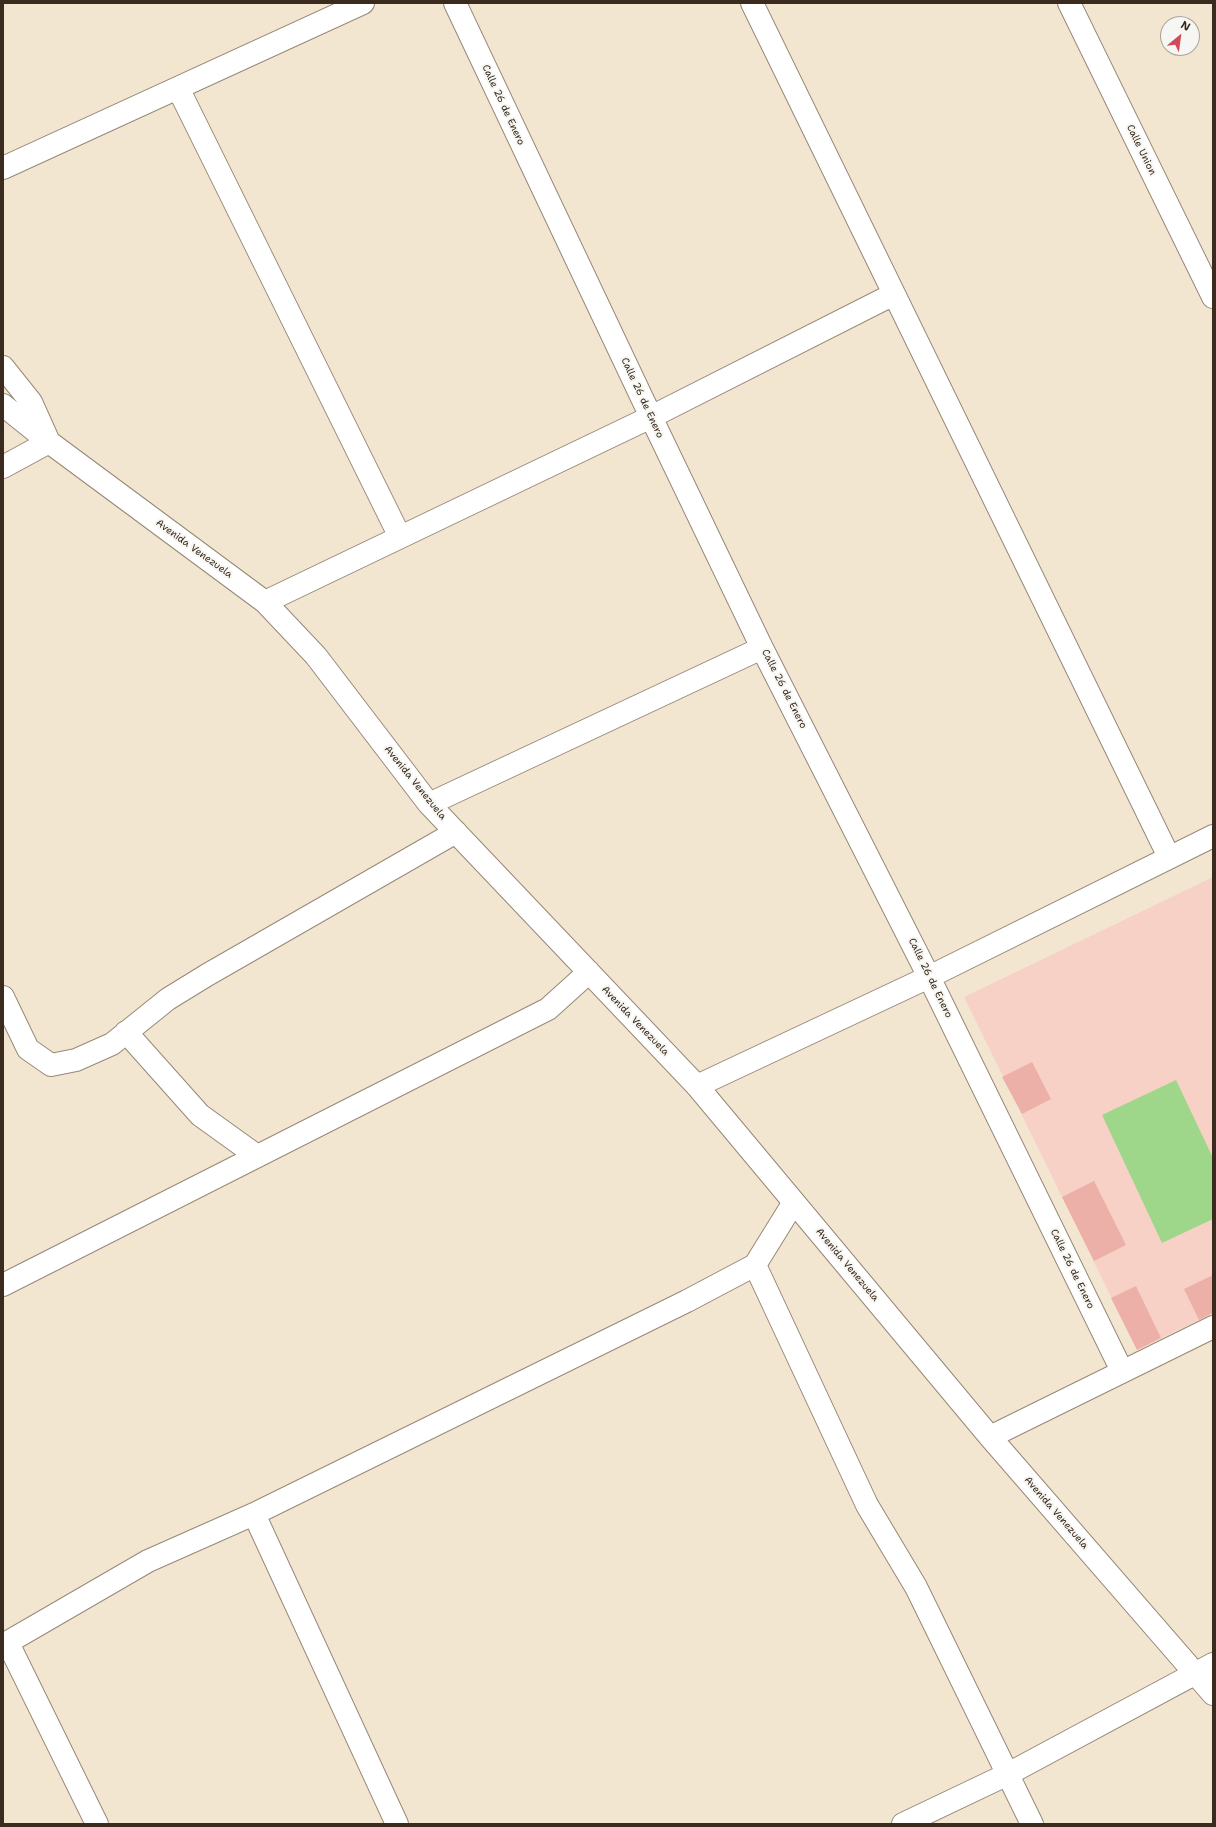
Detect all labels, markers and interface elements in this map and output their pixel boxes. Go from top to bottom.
north arrow [1160,16,1200,56]
text: N [1178,17,1193,35]
street label: Calle 26 de Enero [479,63,527,147]
street label: Calle Union [1124,123,1158,177]
street label: Calle 26 de Enero [618,356,666,440]
street label: Avenida Venezuela [153,517,235,581]
street label: Calle 26 de Enero [759,647,809,731]
street label: Avenida Venezuela [381,744,449,822]
street label: Calle 26 de Enero [905,936,955,1020]
street label: Avenida Venezuela [599,984,671,1058]
street label: Avenida Venezuela [813,1226,881,1304]
street label: Calle 26 de Enero [1047,1227,1097,1311]
street label: Avenida Venezuela [1021,1474,1091,1552]

